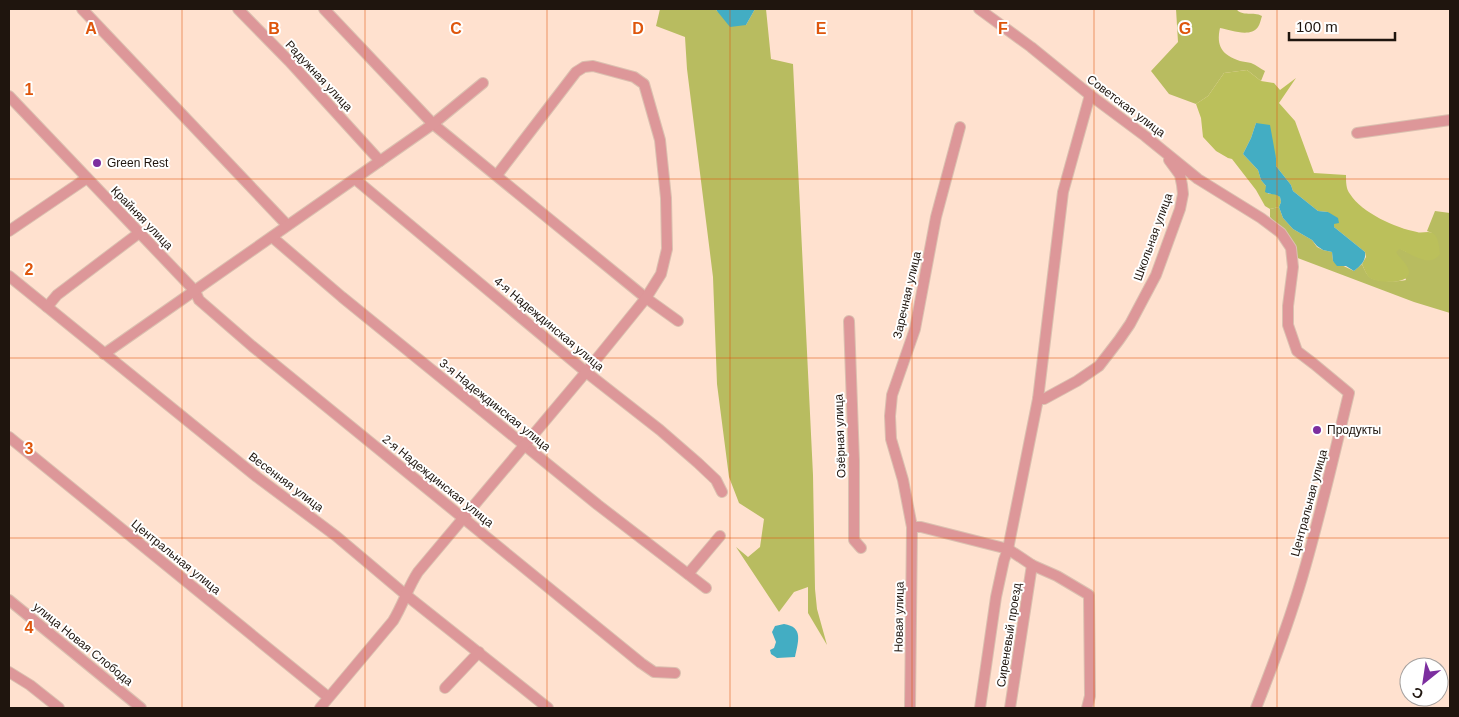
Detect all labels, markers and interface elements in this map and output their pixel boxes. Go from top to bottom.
scale bar [1289,10,1395,42]
text: 100 m [1296,18,1338,35]
text: A [85,20,97,37]
text: B [268,20,280,37]
text: C [450,20,462,37]
text: D [632,20,644,37]
text: E [816,20,827,37]
text: F [998,20,1008,37]
text: G [1179,20,1191,37]
street label: Радужная улица [283,38,356,114]
street label: Советская улица [1084,72,1168,140]
text: 1 [25,81,34,98]
place label: Green Rest [107,156,169,170]
marker: Green Rest [91,157,103,169]
street label: Крайняя улица [108,183,176,253]
street label: Школьная улица [1131,191,1175,283]
street label: Заречная улица [890,250,924,340]
text: 2 [25,261,34,278]
street label: 4-я Надеждинская улица [491,274,607,374]
street label: 3-я Надеждинская улица [437,356,554,454]
street label: Озёрная улица [832,393,848,478]
place label: Продукты [1327,423,1381,437]
marker: Продукты [1311,424,1323,436]
street label: 2-я Надеждинская улица [380,432,497,530]
text: 3 [25,440,34,457]
street label: Центральная улица [1288,448,1330,558]
street label: Весенняя улица [246,449,326,515]
street label: Центральная улица [129,517,224,597]
street label: Новая улица [891,581,907,653]
street label: Сиреневый проезд [994,582,1024,688]
street label: улица Новая Слобода [30,600,136,689]
text: 4 [25,619,34,636]
north arrow [1399,657,1449,707]
text: С [1409,684,1426,703]

